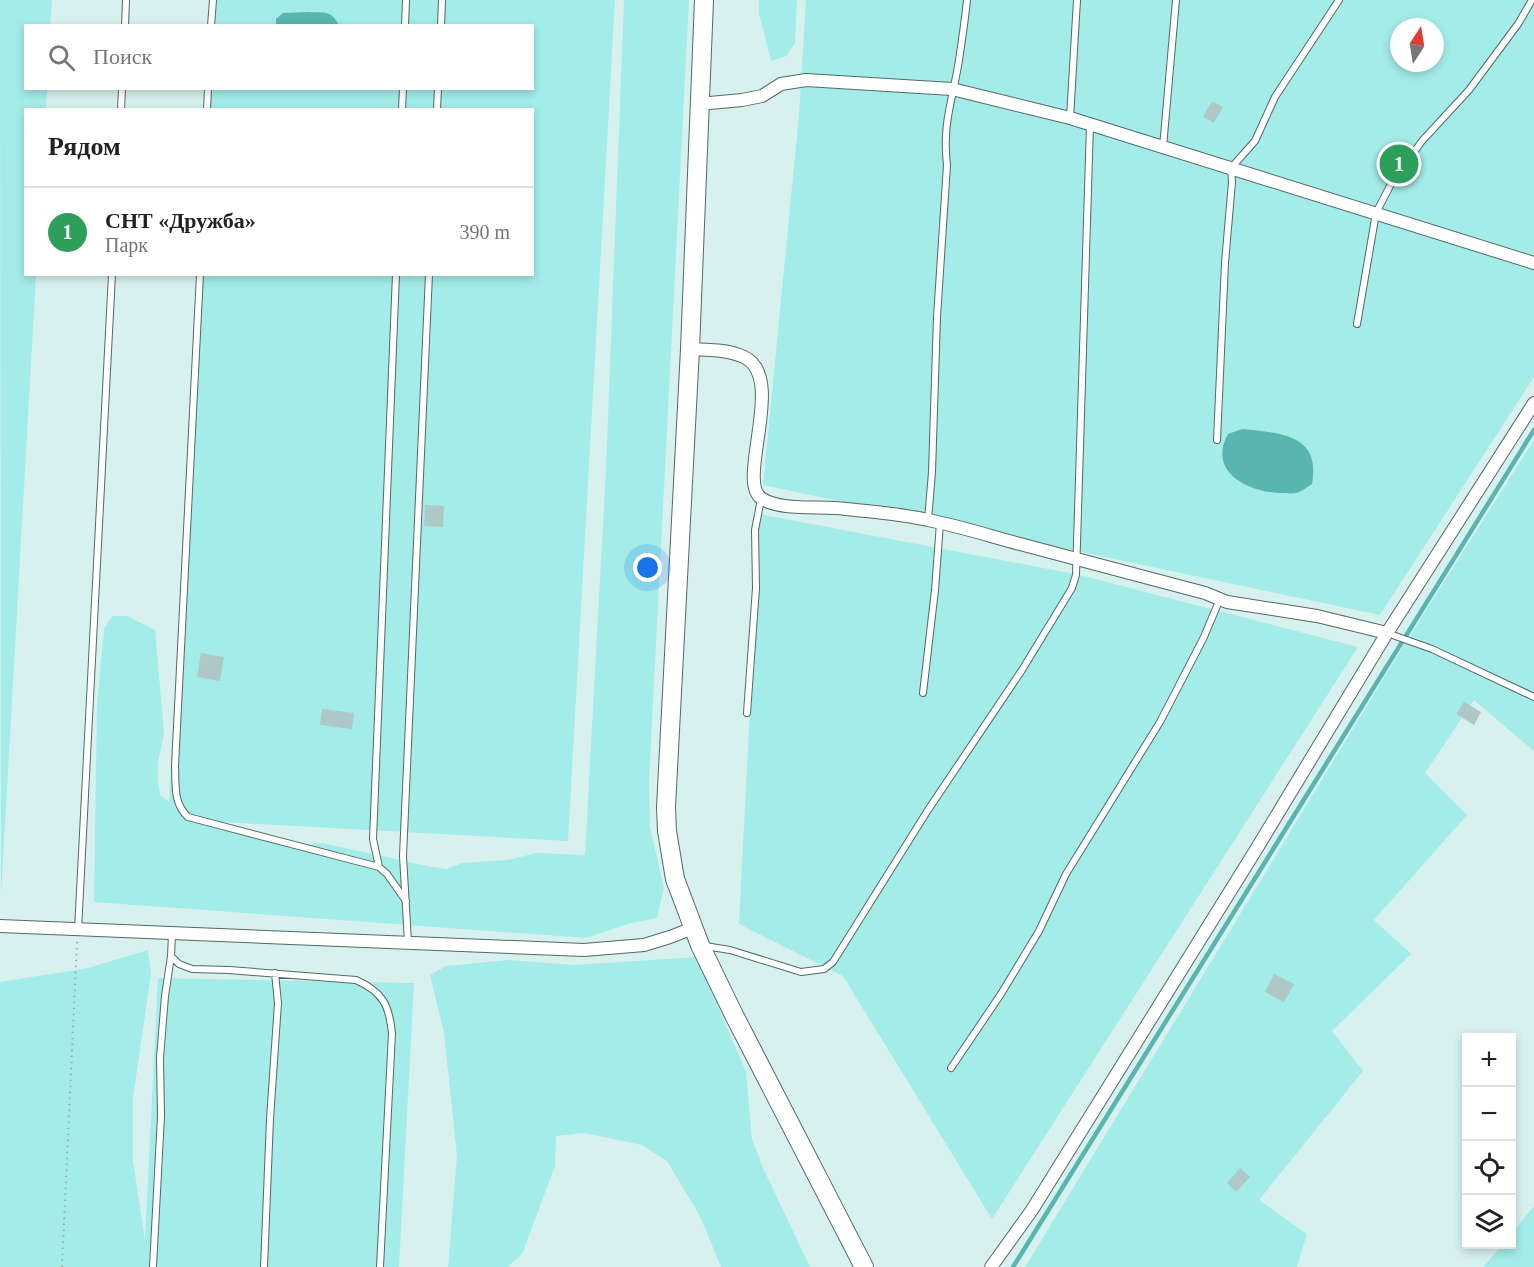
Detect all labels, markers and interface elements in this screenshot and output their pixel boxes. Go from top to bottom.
north arrow [1390,18,1444,72]
search box [24,24,534,90]
icon: search [45,41,78,74]
text: Поиск [93,44,152,69]
text: Рядом [48,132,121,161]
pin: 1 [1380,142,1418,186]
text: СНТ «Дружба» [105,208,256,233]
text: 1 [63,221,73,243]
text: 390 m [459,221,510,243]
text: Парк [105,234,148,256]
your location [633,553,662,582]
map controls [1462,1033,1516,1249]
button: + [1462,1033,1516,1087]
button: − [1462,1087,1516,1141]
button: locate [1462,1141,1516,1195]
button: layers [1462,1195,1516,1249]

